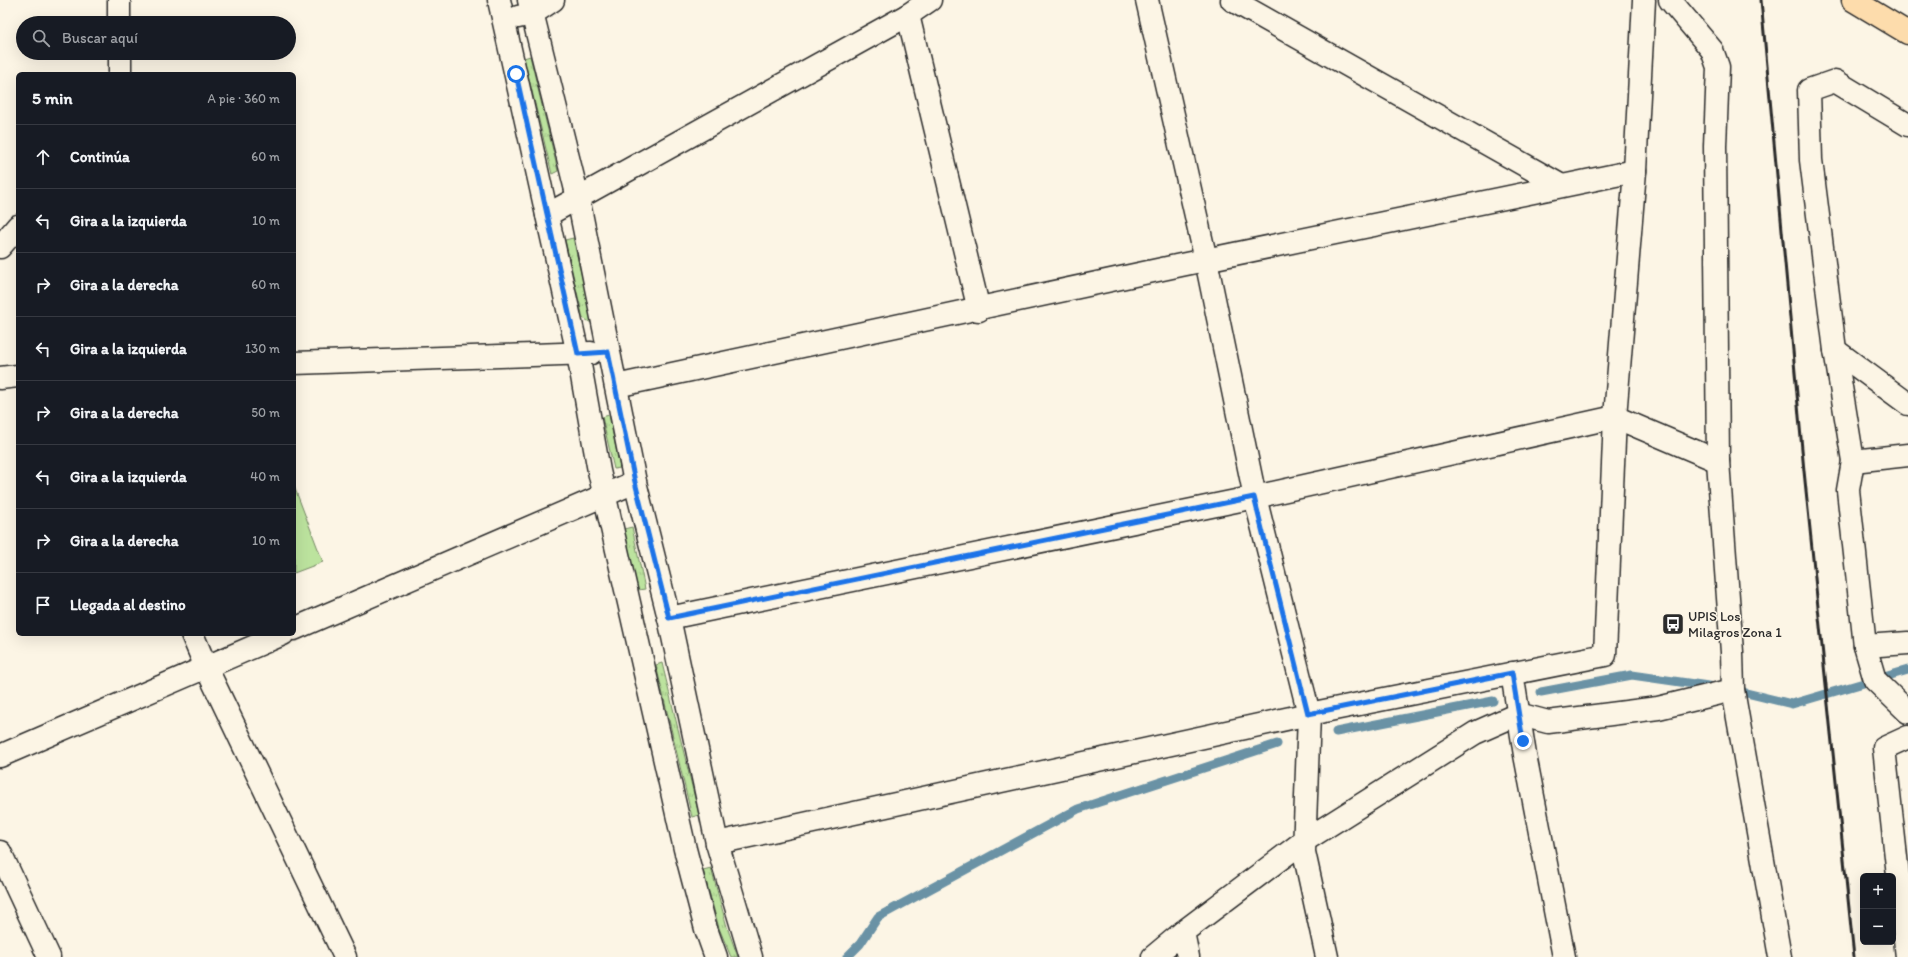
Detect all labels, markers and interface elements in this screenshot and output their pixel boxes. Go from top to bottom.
search box [16,16,296,60]
icon: search [30,27,52,49]
text: Buscar aquí [62,29,138,47]
route start [507,65,525,83]
text: 5 min [32,88,72,108]
text: A pie · 360 m [208,91,280,106]
icon: ahead [32,146,54,168]
text: Continúa [70,148,130,166]
text: 60 m [251,149,280,164]
icon: left [32,210,54,232]
text: Gira a la izquierda [70,212,187,230]
text: 10 m [252,213,280,228]
icon: right [32,274,54,296]
text: Gira a la derecha [70,276,179,294]
text: 60 m [251,277,280,292]
icon: left [32,338,54,360]
text: Gira a la izquierda [70,340,187,358]
text: 130 m [245,341,280,356]
icon: right [32,402,54,424]
text: Gira a la derecha [70,404,179,422]
text: 50 m [251,405,280,420]
icon: left [32,466,54,488]
text: Gira a la izquierda [70,468,187,486]
text: 40 m [250,469,280,484]
icon: right [32,530,54,552]
text: Gira a la derecha [70,532,179,550]
text: 10 m [252,533,280,548]
icon: arrive [32,594,54,616]
text: Llegada al destino [70,596,186,614]
place label: UPIS Los Milagros Zona 1 [1688,608,1782,641]
bus stop icon: UPIS Los Milagros Zona 1 [1660,611,1686,637]
route end [1514,732,1532,750]
map controls [1860,873,1896,945]
button: + [1860,873,1896,909]
button: − [1860,909,1896,945]

